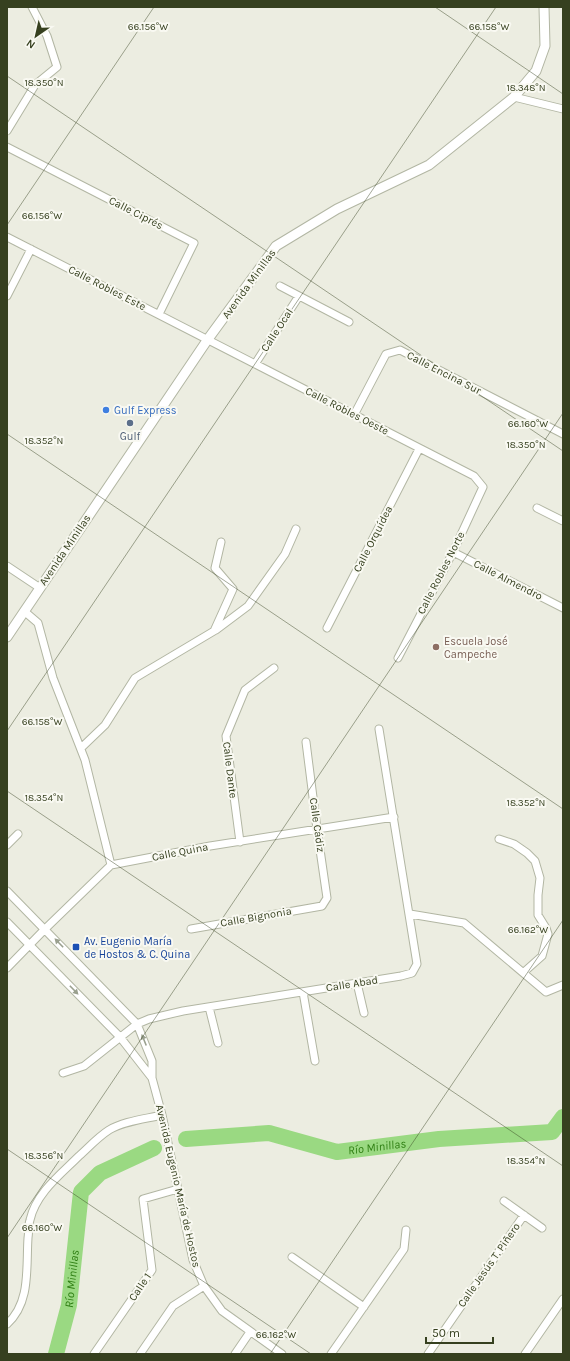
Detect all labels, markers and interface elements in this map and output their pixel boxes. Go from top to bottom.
north arrow [16,16,56,56]
text: 66.156°W [128,21,168,33]
text: 66.158°W [469,21,509,33]
text: N [24,36,38,51]
text: 18.350°N [25,77,63,89]
text: 18.348°N [506,82,546,94]
street label: Calle Ciprés [107,194,165,232]
text: 66.156°W [22,210,62,222]
street label: Avenida Minillas [219,246,279,321]
street label: Calle Robles Este [66,263,148,313]
street label: Calle Ocal [258,306,296,354]
street label: Calle Encina Sur [405,349,483,397]
street label: Calle Robles Oeste [303,384,391,438]
place label: Gulf Express [114,404,177,417]
marker: Gulf Express [101,405,111,415]
marker: Gulf [125,418,135,428]
text: 66.160°W [508,418,548,430]
place label: Gulf [120,430,141,443]
text: 18.352°N [25,435,63,447]
text: 18.350°N [507,439,545,451]
street label: Calle Orquídea [351,504,395,574]
street label: Avenida Minillas [36,512,94,588]
street label: Calle Robles Norte [415,529,468,616]
street label: Calle Almendro [471,557,545,603]
place label: Escuela José Campeche [444,635,508,661]
marker: Escuela José Campeche [431,642,441,652]
text: 66.158°W [22,716,62,728]
street label: Calle Dante [220,741,240,799]
text: 18.354°N [25,792,63,804]
street label: Calle Cádiz [307,797,327,853]
text: 18.352°N [507,797,545,809]
street label: Calle Quina [151,840,209,864]
street label: Calle Bignonia [219,904,293,930]
text: 66.162°W [508,924,548,936]
place label: Av. Eugenio María de Hostos & C. Quina [84,935,190,961]
one-way arrow [54,938,64,948]
marker: Av. Eugenio María de Hostos & C. Quina [71,942,81,952]
street label: Calle Abad [325,973,379,995]
one-way arrow [69,985,78,995]
one-way arrow [140,1034,146,1046]
street label: Avenida Eugenio María de Hostos [153,1103,203,1269]
water label: Río Minillas [347,1136,407,1158]
text: 18.356°N [25,1150,63,1162]
text: 18.354°N [507,1155,545,1167]
street label: Calle Jesús T. Piñero [455,1220,523,1310]
text: 66.160°W [22,1222,62,1234]
water label: Río Minillas [62,1249,82,1309]
street label: Calle 1 [126,1271,154,1303]
scale bar [426,1319,493,1345]
text: 50 m [432,1326,460,1340]
text: 66.162°W [256,1329,296,1341]

